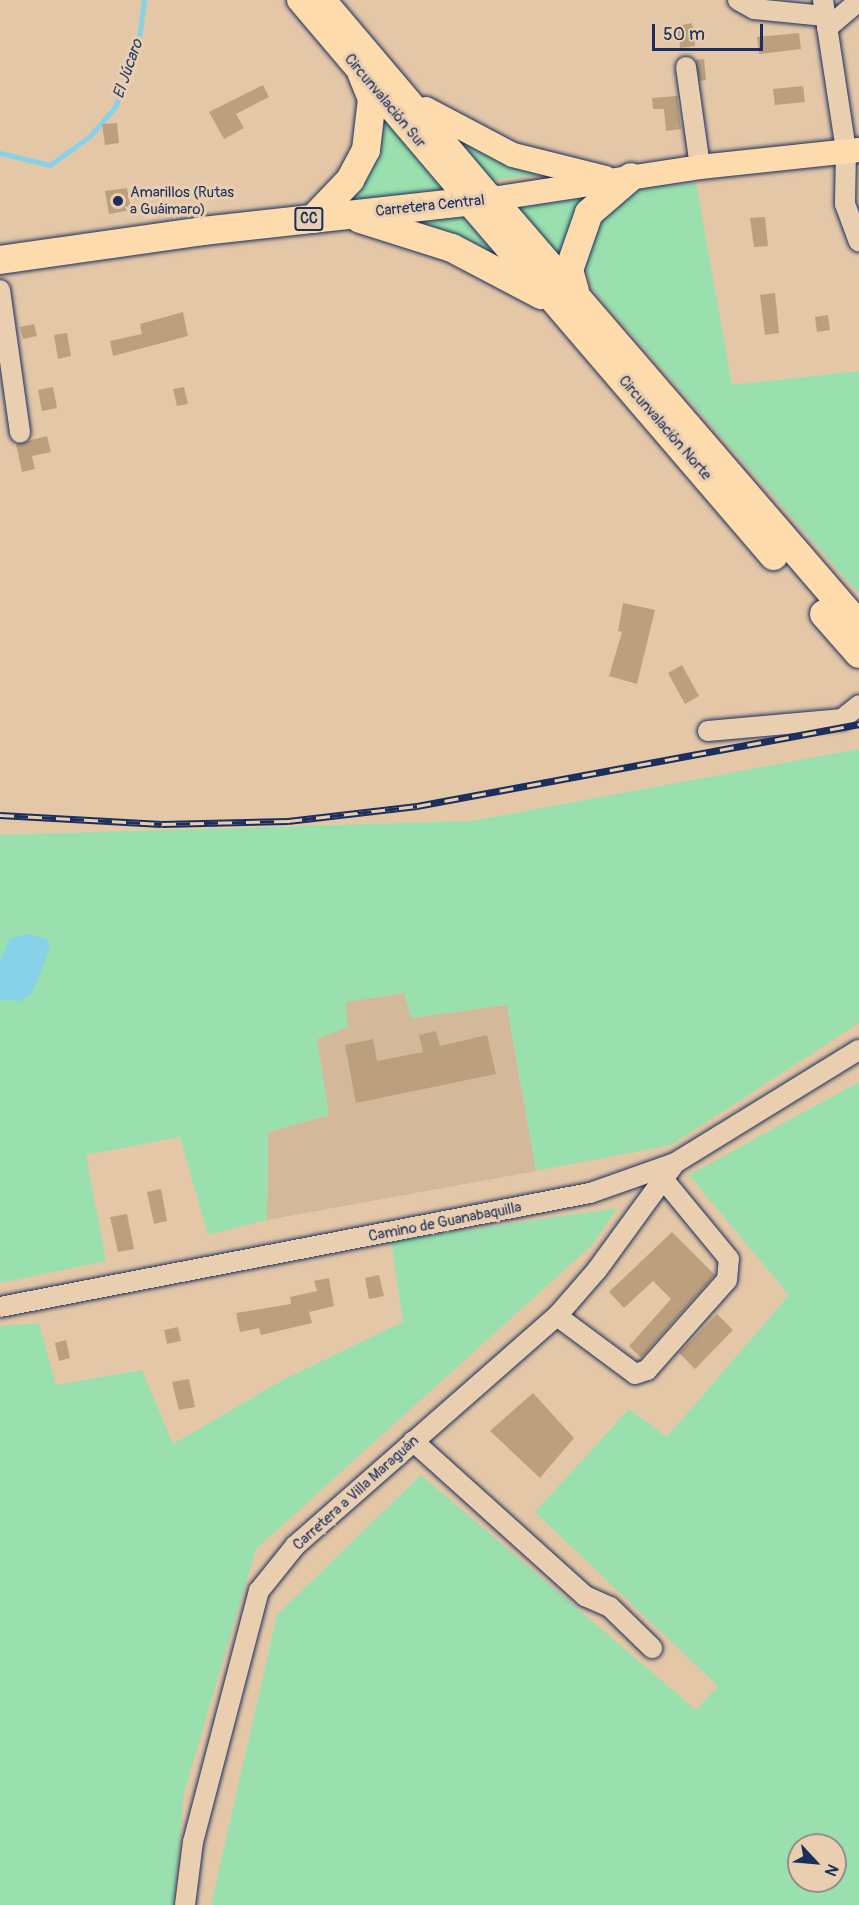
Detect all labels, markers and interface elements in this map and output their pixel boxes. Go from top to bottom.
scale bar [655,12,766,50]
text: 50 m [663,23,705,46]
water label: El Júcaro [109,37,147,101]
street label: Circunvalación Sur [340,50,430,152]
place label: Amarillos (Rutas a Guáimaro) [130,183,234,218]
street label: Carretera Central [375,191,485,221]
marker: Amarillos (Rutas a Guáimaro) [111,194,125,208]
road number: CC [294,208,324,230]
street label: Circunvalación Norte [615,372,715,484]
street label: Camino de Guanabaquilla [367,1198,523,1246]
street label: Carretera a Villa Maraguán [289,1432,423,1554]
north arrow [787,1833,847,1893]
text: N [820,1861,843,1879]

